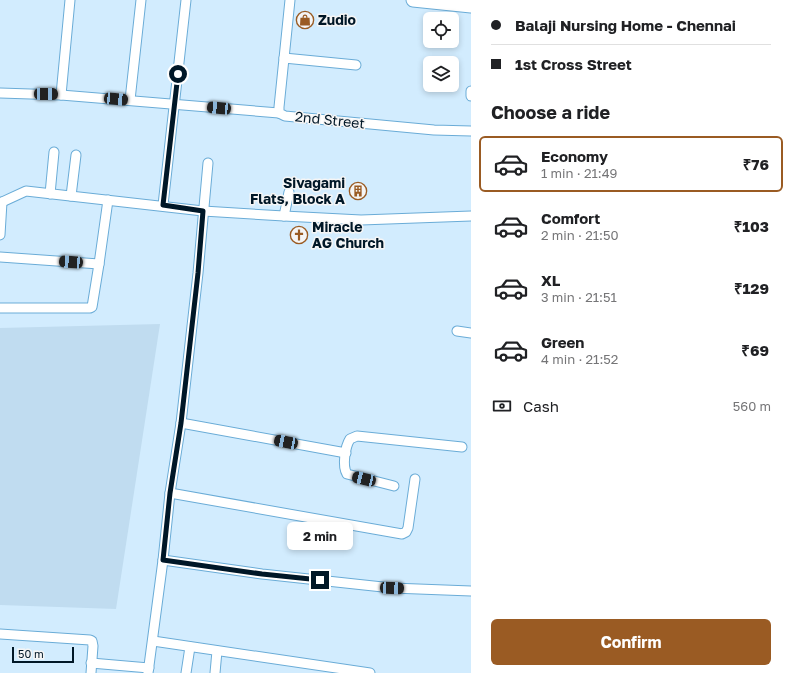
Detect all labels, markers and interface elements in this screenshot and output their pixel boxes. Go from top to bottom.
shop icon: Zudio [295,10,315,30]
place label: Zudio [318,11,356,28]
map controls [423,12,459,92]
button: locate [423,12,459,48]
text: Balaji Nursing Home - Chennai [515,16,736,34]
text: 1st Cross Street [515,55,632,73]
button: layers [423,56,459,92]
route start [169,65,187,83]
car [34,88,58,100]
car [104,92,128,106]
car [207,101,231,115]
text: Choose a ride [491,101,610,123]
street label: 2nd Street [294,107,366,132]
icon: car [493,146,529,182]
text: Economy [541,147,608,165]
text: ₹76 [743,155,769,173]
text: 1 min · 21:49 [541,165,617,181]
place label: Sivagami Flats, Block A [250,174,345,207]
building icon: Sivagami Flats, Block A [348,181,368,201]
icon: car [493,208,529,244]
text: Comfort [541,209,600,227]
text: ₹103 [734,217,769,235]
place label: Miracle AG Church [312,218,384,251]
church icon: Miracle AG Church [289,225,309,245]
text: 2 min · 21:50 [541,227,619,243]
car [59,255,83,269]
icon: car [493,270,529,306]
text: XL [541,271,560,289]
text: ₹129 [734,279,769,297]
text: 3 min · 21:51 [541,289,617,305]
icon: car [493,332,529,368]
text: Green [541,333,584,351]
text: ₹69 [741,341,769,359]
text: 4 min · 21:52 [541,351,618,367]
icon: cash [491,395,513,417]
text: Cash [523,397,559,415]
text: 560 m [733,398,771,414]
car [273,434,299,450]
car [351,470,377,488]
callout: 2 min [287,522,353,550]
text: 2 min [303,528,337,544]
route end [311,571,329,589]
car [380,582,404,594]
button: Confirm [491,619,771,665]
scale bar [12,645,74,664]
text: 50 m [18,647,44,660]

